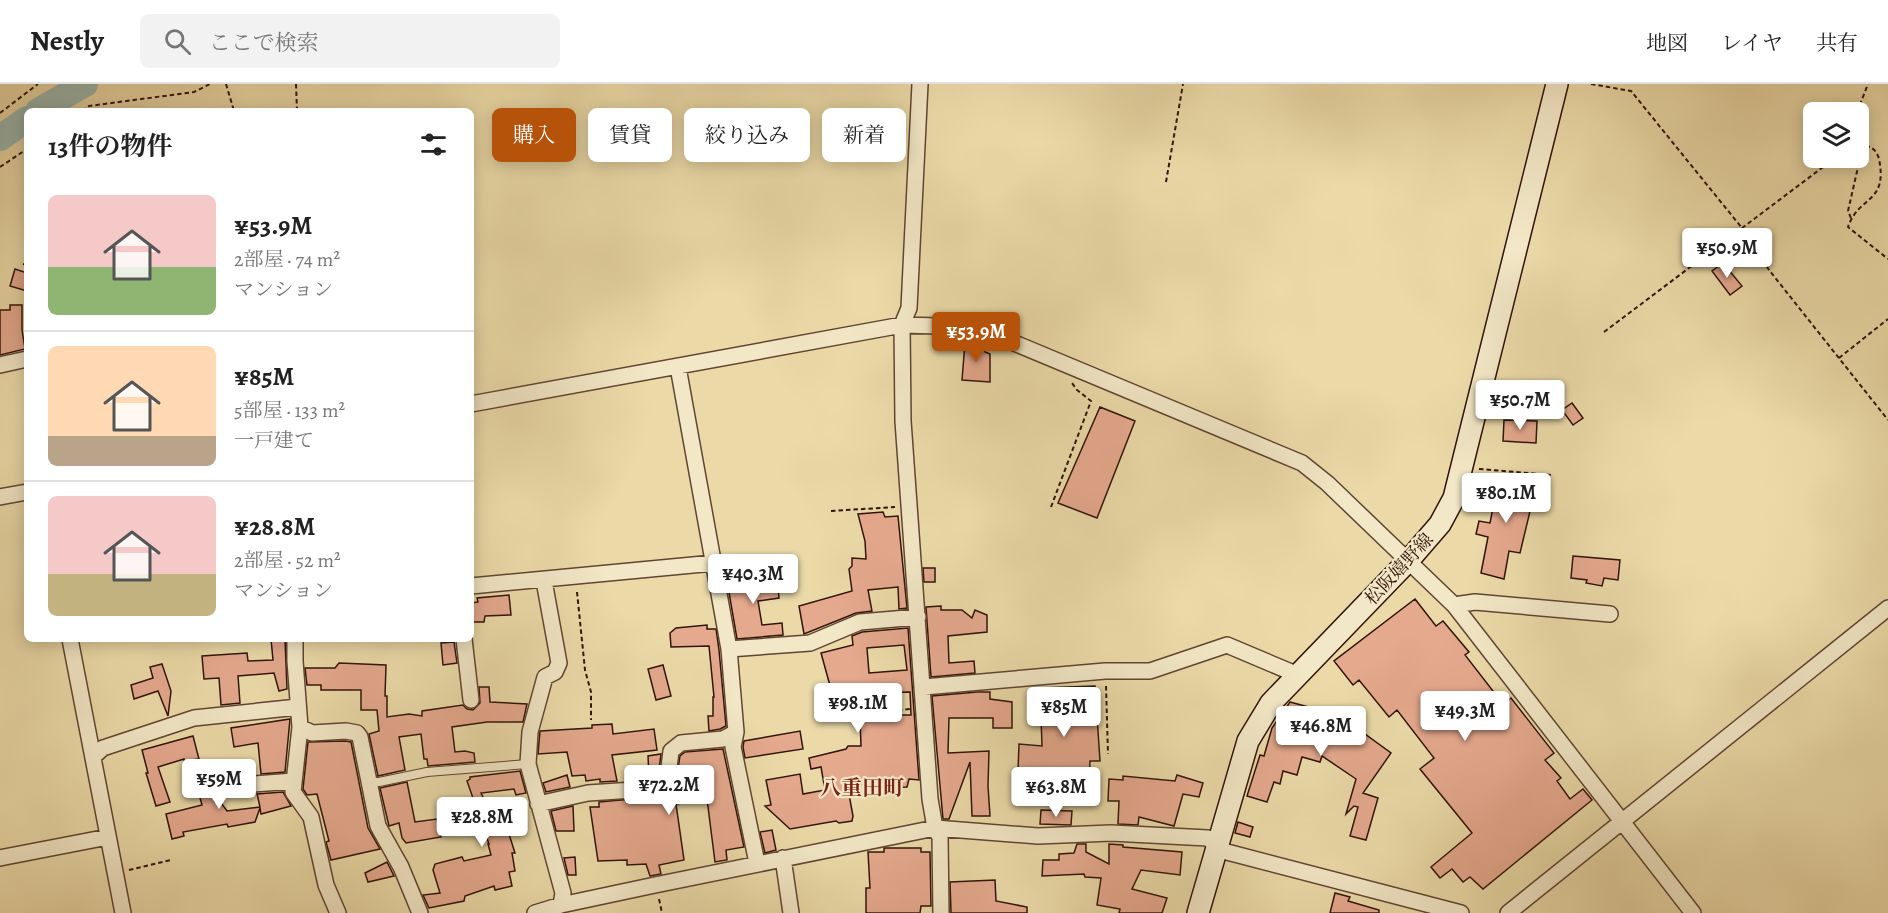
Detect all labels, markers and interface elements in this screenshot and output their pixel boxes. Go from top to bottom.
search box [140,14,560,68]
text: Nestly [30,22,104,60]
icon: search [161,25,194,58]
text: ここで検索 [209,28,319,58]
text: 地図 [1646,29,1688,57]
text: レイヤ [1721,29,1783,57]
text: 共有 [1816,29,1858,57]
map controls [1803,102,1869,168]
button: layers [1803,102,1869,168]
chip: 購入 [492,108,576,162]
chip: 賃貸 [588,108,672,162]
chip: 絞り込み [684,108,810,162]
chip: 新着 [822,108,906,162]
icon: filters [417,128,450,161]
text: 13件の物件 [48,129,173,164]
text: ¥53.9M [234,208,312,243]
icon: home [96,219,168,291]
pin: ¥50.9M [1678,228,1776,279]
text: ¥50.9M [1696,234,1758,261]
text: 2部屋 · 74 m² [234,246,340,273]
text: マンション [234,276,333,303]
pin: ¥53.9M [927,312,1025,363]
text: ¥53.9M [946,318,1006,345]
text: ¥85M [234,359,294,394]
icon: home [96,370,168,442]
pin: ¥50.7M [1471,380,1569,431]
text: ¥50.7M [1490,386,1550,413]
text: 5部屋 · 133 m² [234,397,345,424]
text: 一戸建て [234,427,314,454]
pin: ¥80.1M [1457,473,1555,524]
text: ¥80.1M [1476,479,1536,506]
text: ¥28.8M [234,509,315,544]
icon: home [96,520,168,592]
street label: 松阪嬉野線 [1360,528,1438,610]
text: 2部屋 · 52 m² [234,547,341,574]
pin: ¥40.3M [704,554,802,605]
text: ¥40.3M [722,560,784,587]
text: マンション [234,577,333,604]
pin: ¥98.1M [809,683,907,734]
pin: ¥85M [1028,687,1100,738]
text: ¥98.1M [828,689,888,716]
pin: ¥49.3M [1416,691,1514,742]
text: ¥85M [1041,693,1087,720]
text: ¥49.3M [1434,697,1496,724]
pin: ¥46.8M [1272,706,1370,757]
text: ¥46.8M [1290,712,1352,739]
pin: ¥59M [183,759,255,810]
text: ¥59M [196,765,242,792]
pin: ¥72.2M [620,765,718,816]
pin: ¥63.8M [1007,767,1105,818]
text: ¥72.2M [638,771,700,798]
text: ¥63.8M [1025,773,1087,800]
district label: 八重田町 [820,774,904,802]
pin: ¥28.8M [433,797,531,848]
text: ¥28.8M [451,803,513,830]

